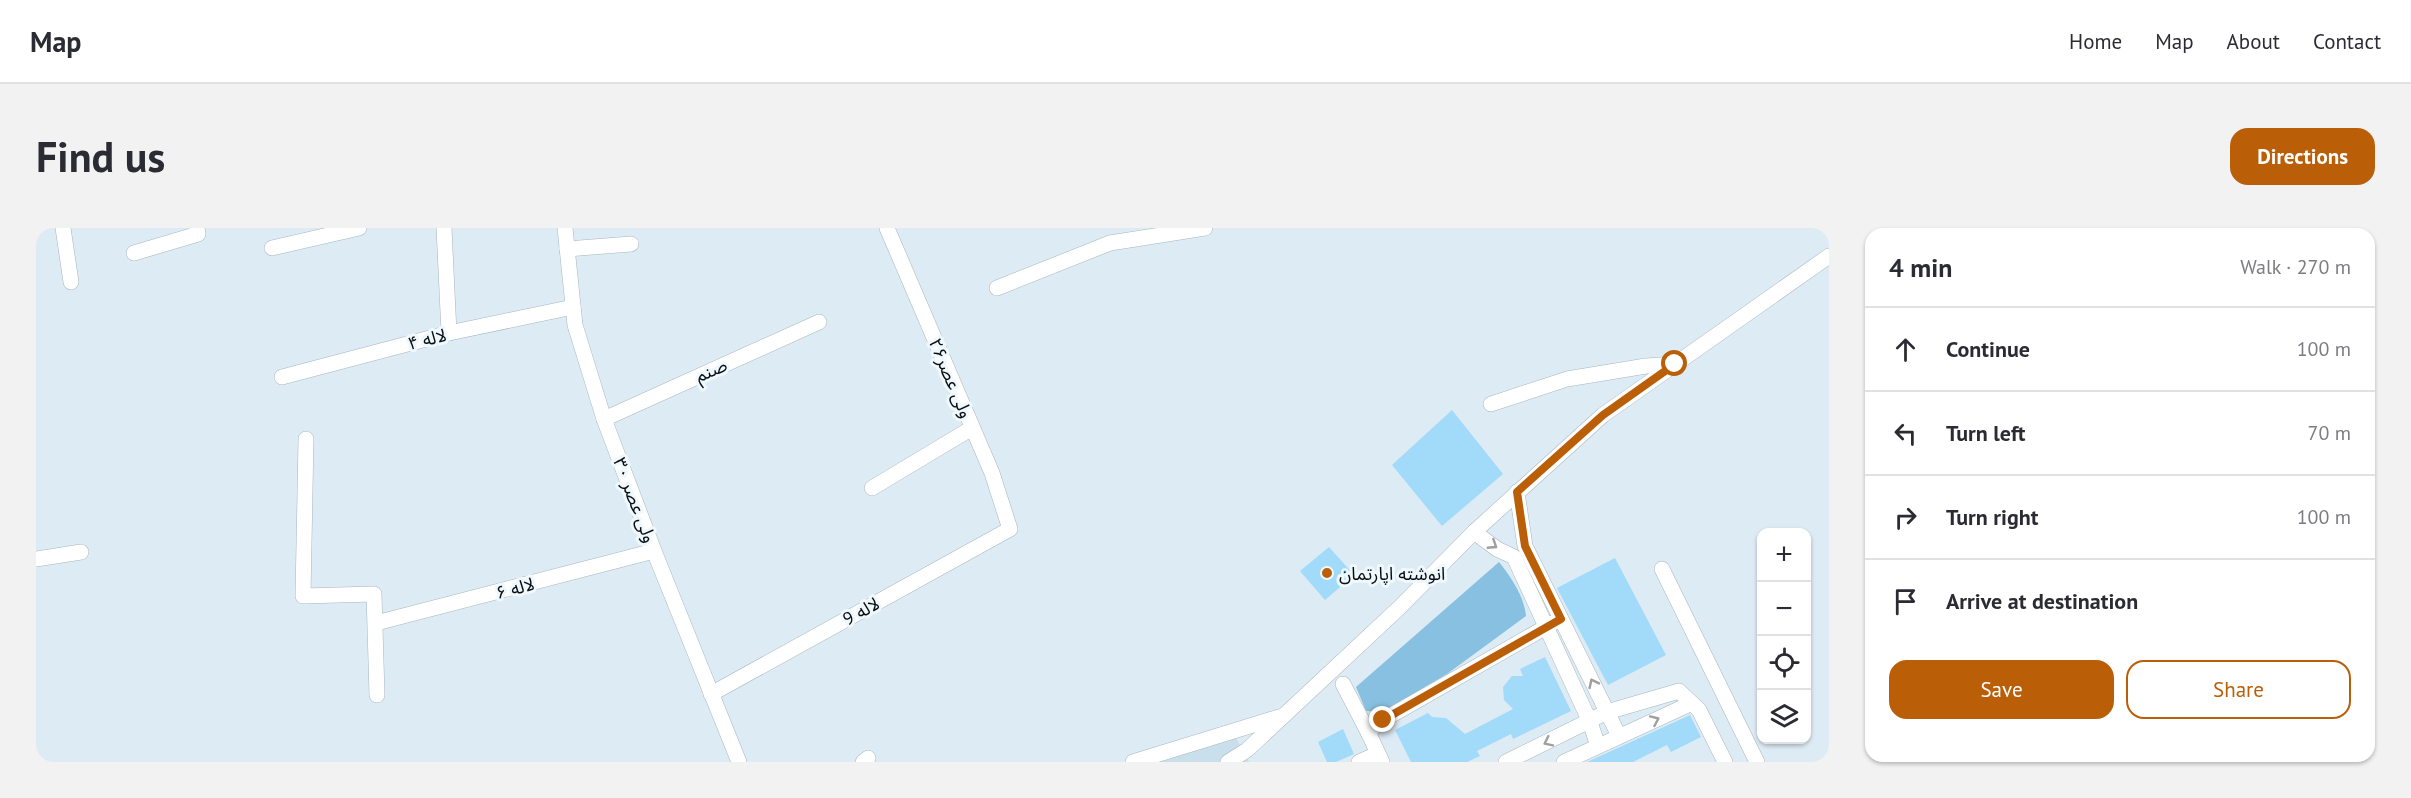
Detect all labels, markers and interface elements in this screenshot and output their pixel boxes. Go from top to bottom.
text: Map [30,23,81,60]
text: Home [2069,28,2122,55]
text: Map [2155,28,2194,55]
text: About [2227,28,2280,55]
text: Contact [2313,28,2381,55]
button: Directions [2230,128,2375,185]
text: Find us [36,129,165,184]
text: 4 min [1889,251,1952,284]
text: Walk · 270 m [2240,254,2351,280]
street label: لاله ۴ [405,323,449,355]
icon: ahead [1889,333,1922,366]
street label: ولی عصر۲۶ [924,335,978,421]
text: Continue [1946,335,2030,363]
text: 100 m [2297,336,2351,362]
route start [1661,350,1687,376]
street label: صنم [691,353,731,389]
icon: left [1889,417,1922,450]
text: Turn left [1946,419,2026,447]
text: 70 m [2308,420,2351,446]
street label: ولی عصر ۳۰ [608,454,662,546]
icon: right [1889,501,1922,534]
text: Turn right [1946,503,2038,531]
text: 100 m [2297,504,2351,530]
map controls [1757,528,1811,744]
button: + [1757,528,1811,582]
one-way arrow [1487,538,1497,550]
place label: انوشته اپارتمان [1339,562,1445,585]
marker: انوشته اپارتمان [1320,566,1334,580]
street label: لاله ۶ [493,572,537,604]
button: − [1757,582,1811,636]
icon: arrive [1889,585,1922,618]
text: Arrive at destination [1946,587,2138,615]
street label: لاله 9 [839,592,883,630]
button: locate [1757,636,1811,690]
button: Save [1889,660,2114,719]
button: Share [2126,660,2351,719]
one-way arrow [1588,679,1600,690]
button: layers [1757,690,1811,744]
route end [1369,706,1395,732]
one-way arrow [1648,715,1659,727]
one-way arrow [1544,734,1555,746]

